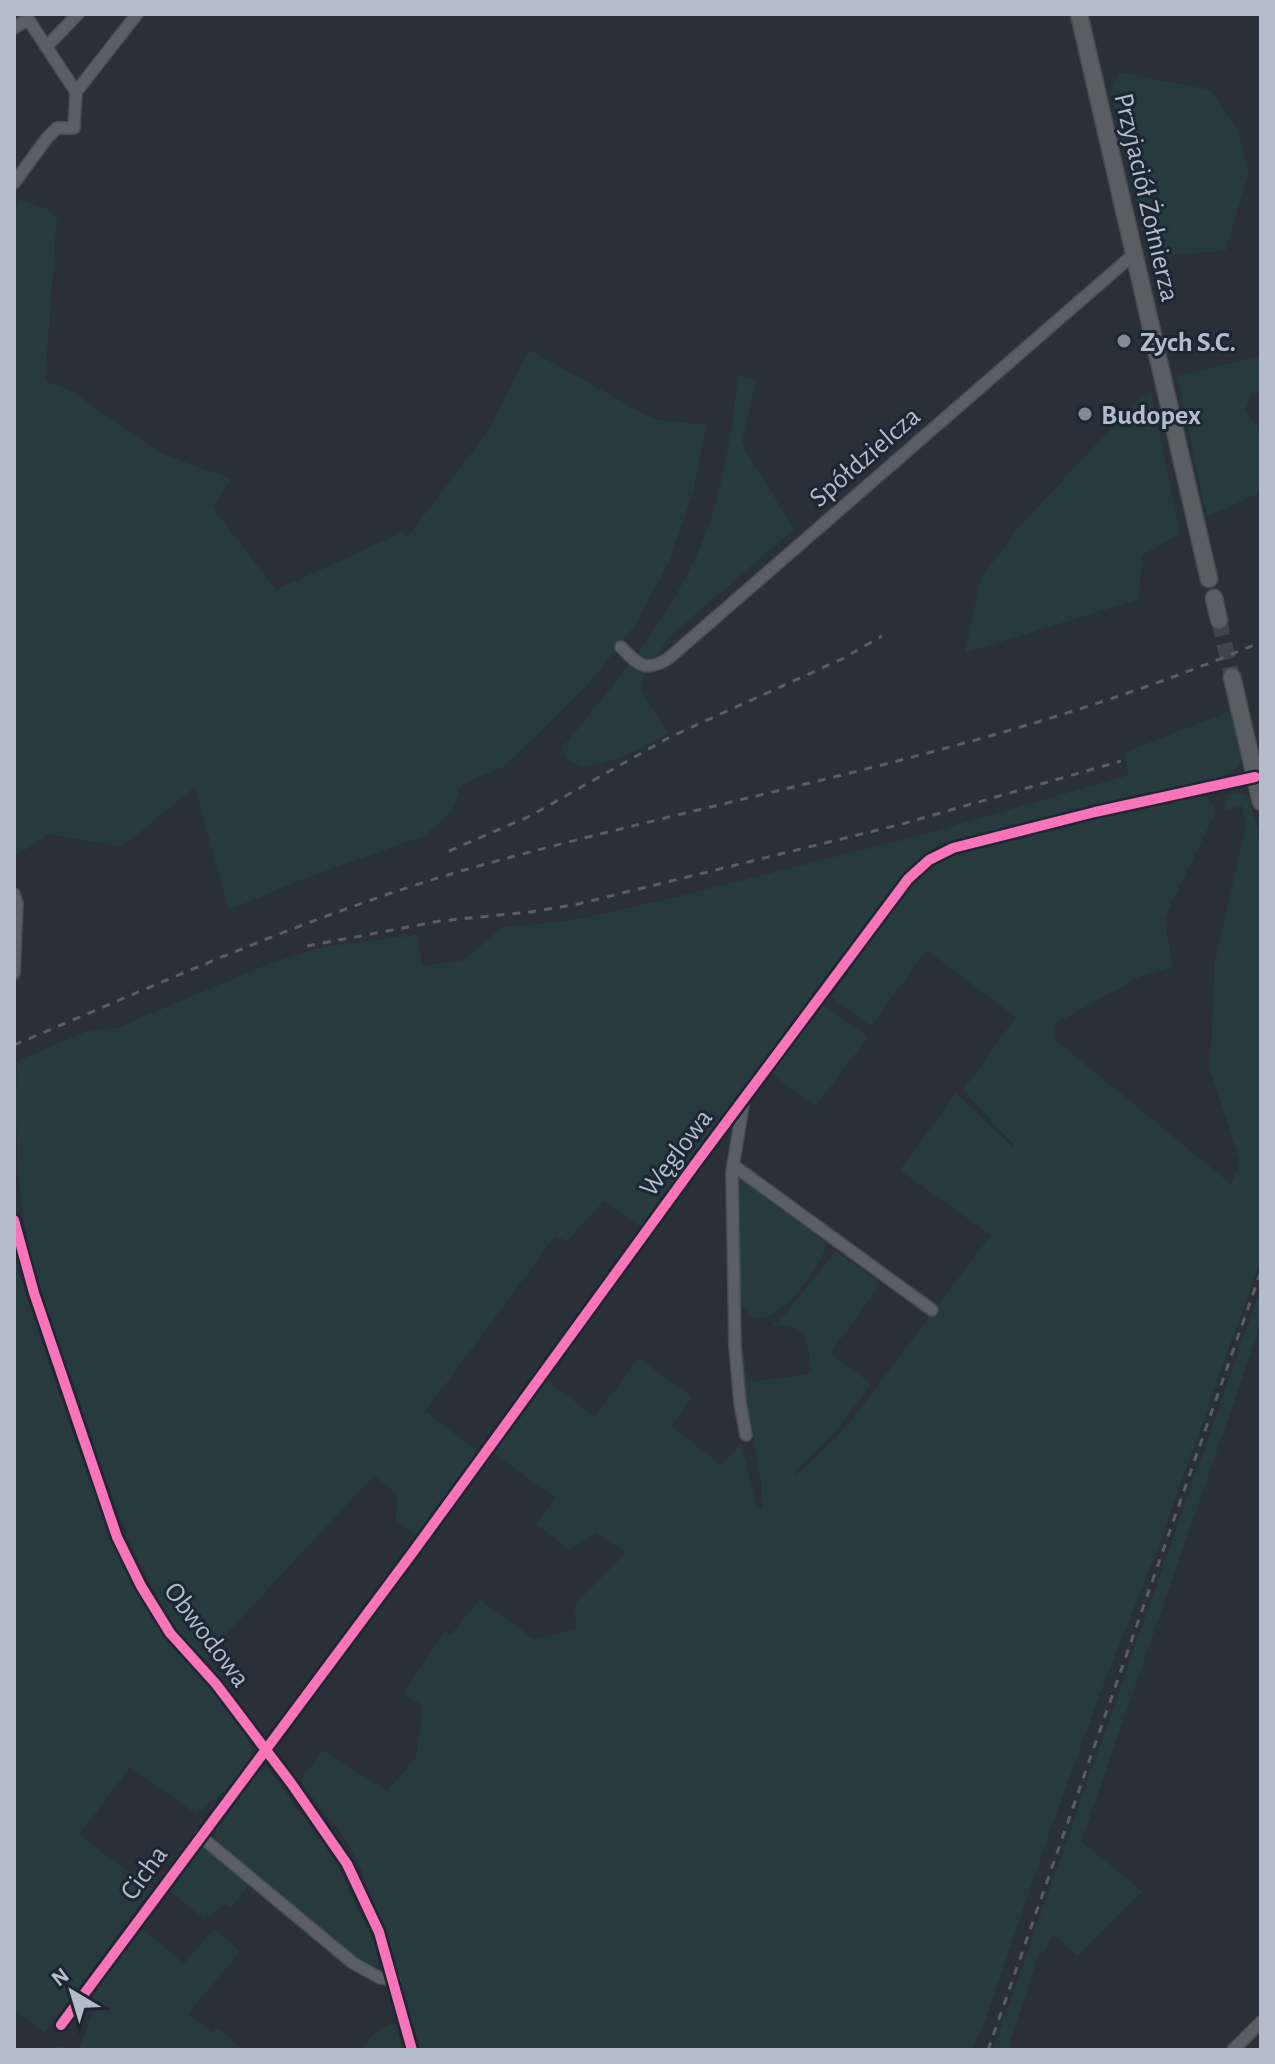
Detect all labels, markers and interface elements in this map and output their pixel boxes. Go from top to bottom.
street label: Przyjaciół Żołnierza [1108,90,1186,304]
place label: Zych S.C. [1140,329,1236,357]
marker: Zych S.C. [1115,332,1133,350]
street label: Spółdzielcza [805,402,926,513]
place label: Budopex [1101,402,1201,430]
marker: Budopex [1076,405,1094,423]
street label: Węglowa [635,1104,718,1202]
street label: Obwodowa [158,1578,255,1693]
street label: Cicha [116,1841,173,1906]
north arrow [32,1952,112,2032]
text: N [48,1964,73,1990]

